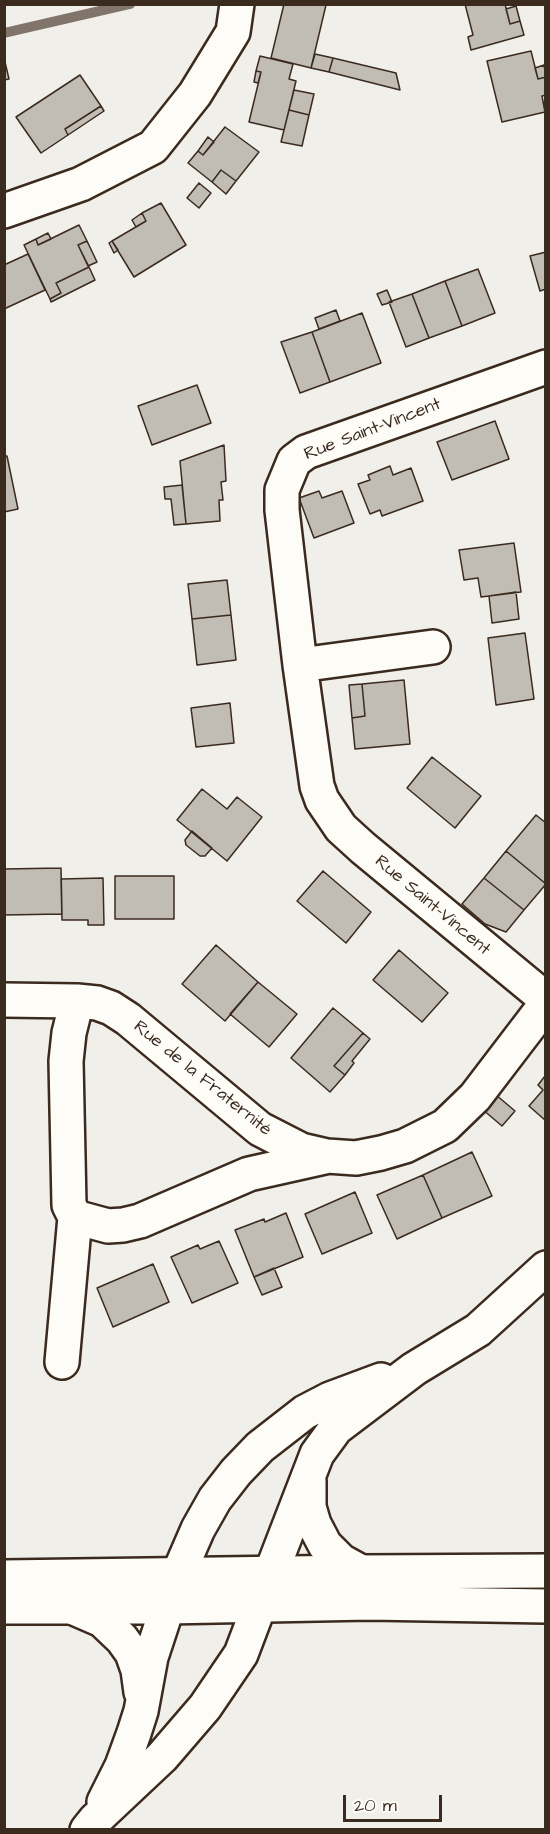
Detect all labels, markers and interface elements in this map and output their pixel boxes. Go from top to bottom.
street label: Rue Saint-Vincent [302,394,444,466]
street label: Rue Saint-Vincent [370,851,494,961]
street label: Rue de la Fraternité [129,1017,275,1141]
scale bar [346,1783,445,1821]
text: 20 m [354,1793,397,1818]

